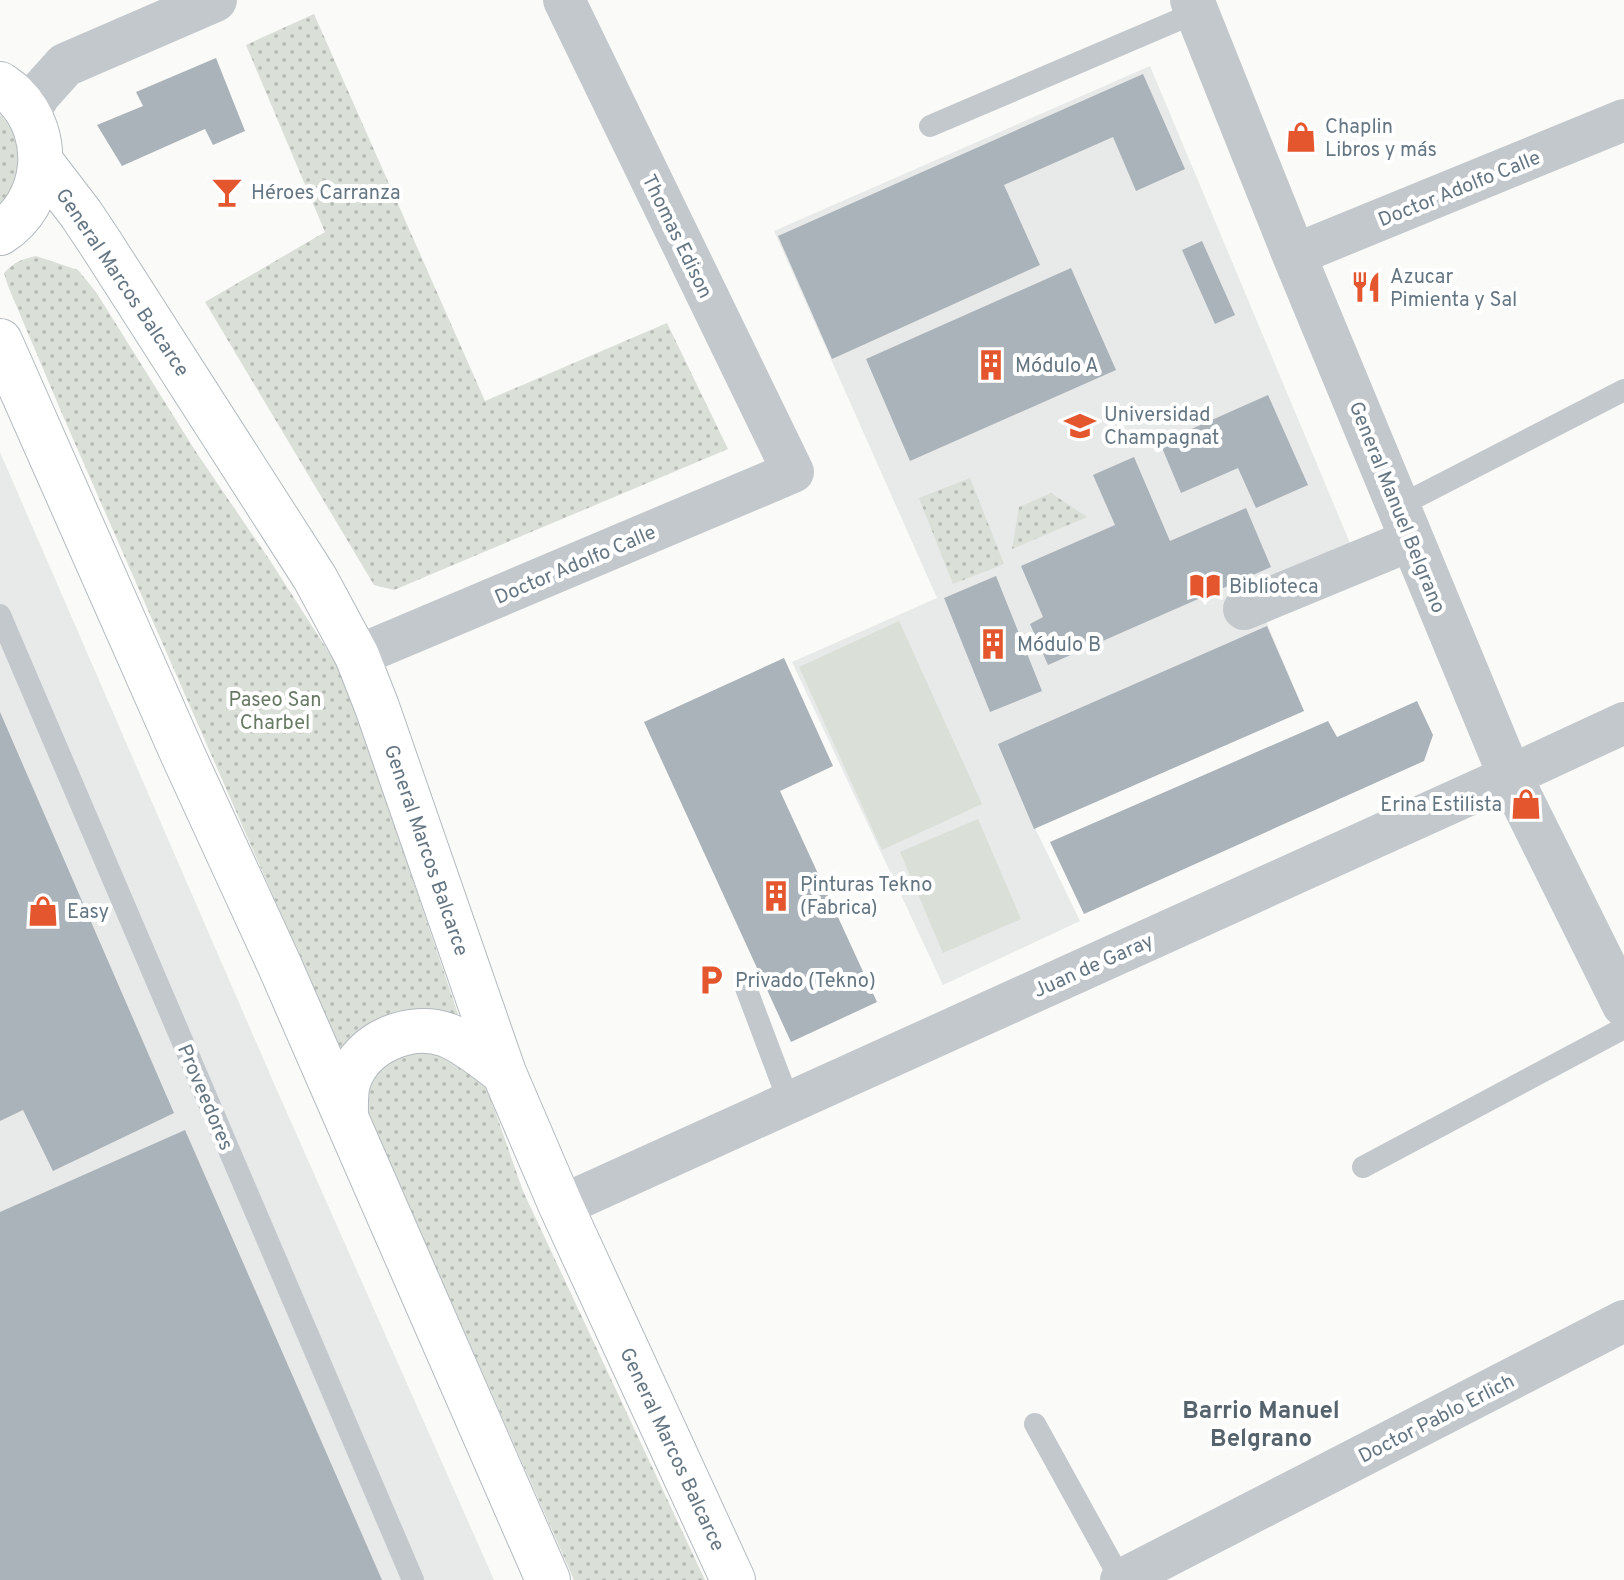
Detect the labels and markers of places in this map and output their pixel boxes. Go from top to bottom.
place label: Chaplin Libros y más [1325,115,1437,164]
shop icon: Chaplin Libros y más [1284,120,1318,154]
bar icon: Héroes Carranza [210,175,244,209]
place label: Héroes Carranza [251,181,401,207]
place label: Azucar Pimienta y Sal [1390,265,1517,314]
restaurant icon: Azucar Pimienta y Sal [1349,270,1383,304]
building icon: Módulo A [974,348,1008,382]
place label: Módulo A [1015,354,1099,380]
place label: Universidad Champagnat [1104,403,1219,452]
school or university icon: Universidad Champagnat [1063,409,1097,443]
library icon: Biblioteca [1188,569,1222,603]
place label: Biblioteca [1229,575,1319,601]
building icon: Módulo B [976,627,1010,661]
place label: Módulo B [1017,633,1101,659]
shop icon: Erina Estilista [1509,787,1543,821]
place label: Erina Estilista [1380,793,1502,819]
place label: Pinturas Tekno (Fabrica) [800,873,932,922]
building icon: Pinturas Tekno (Fabrica) [759,879,793,913]
shop icon: Easy [26,894,60,928]
place label: Easy [67,900,109,926]
parking icon: Privado (Tekno) [694,963,728,997]
place label: Privado (Tekno) [735,969,876,995]

